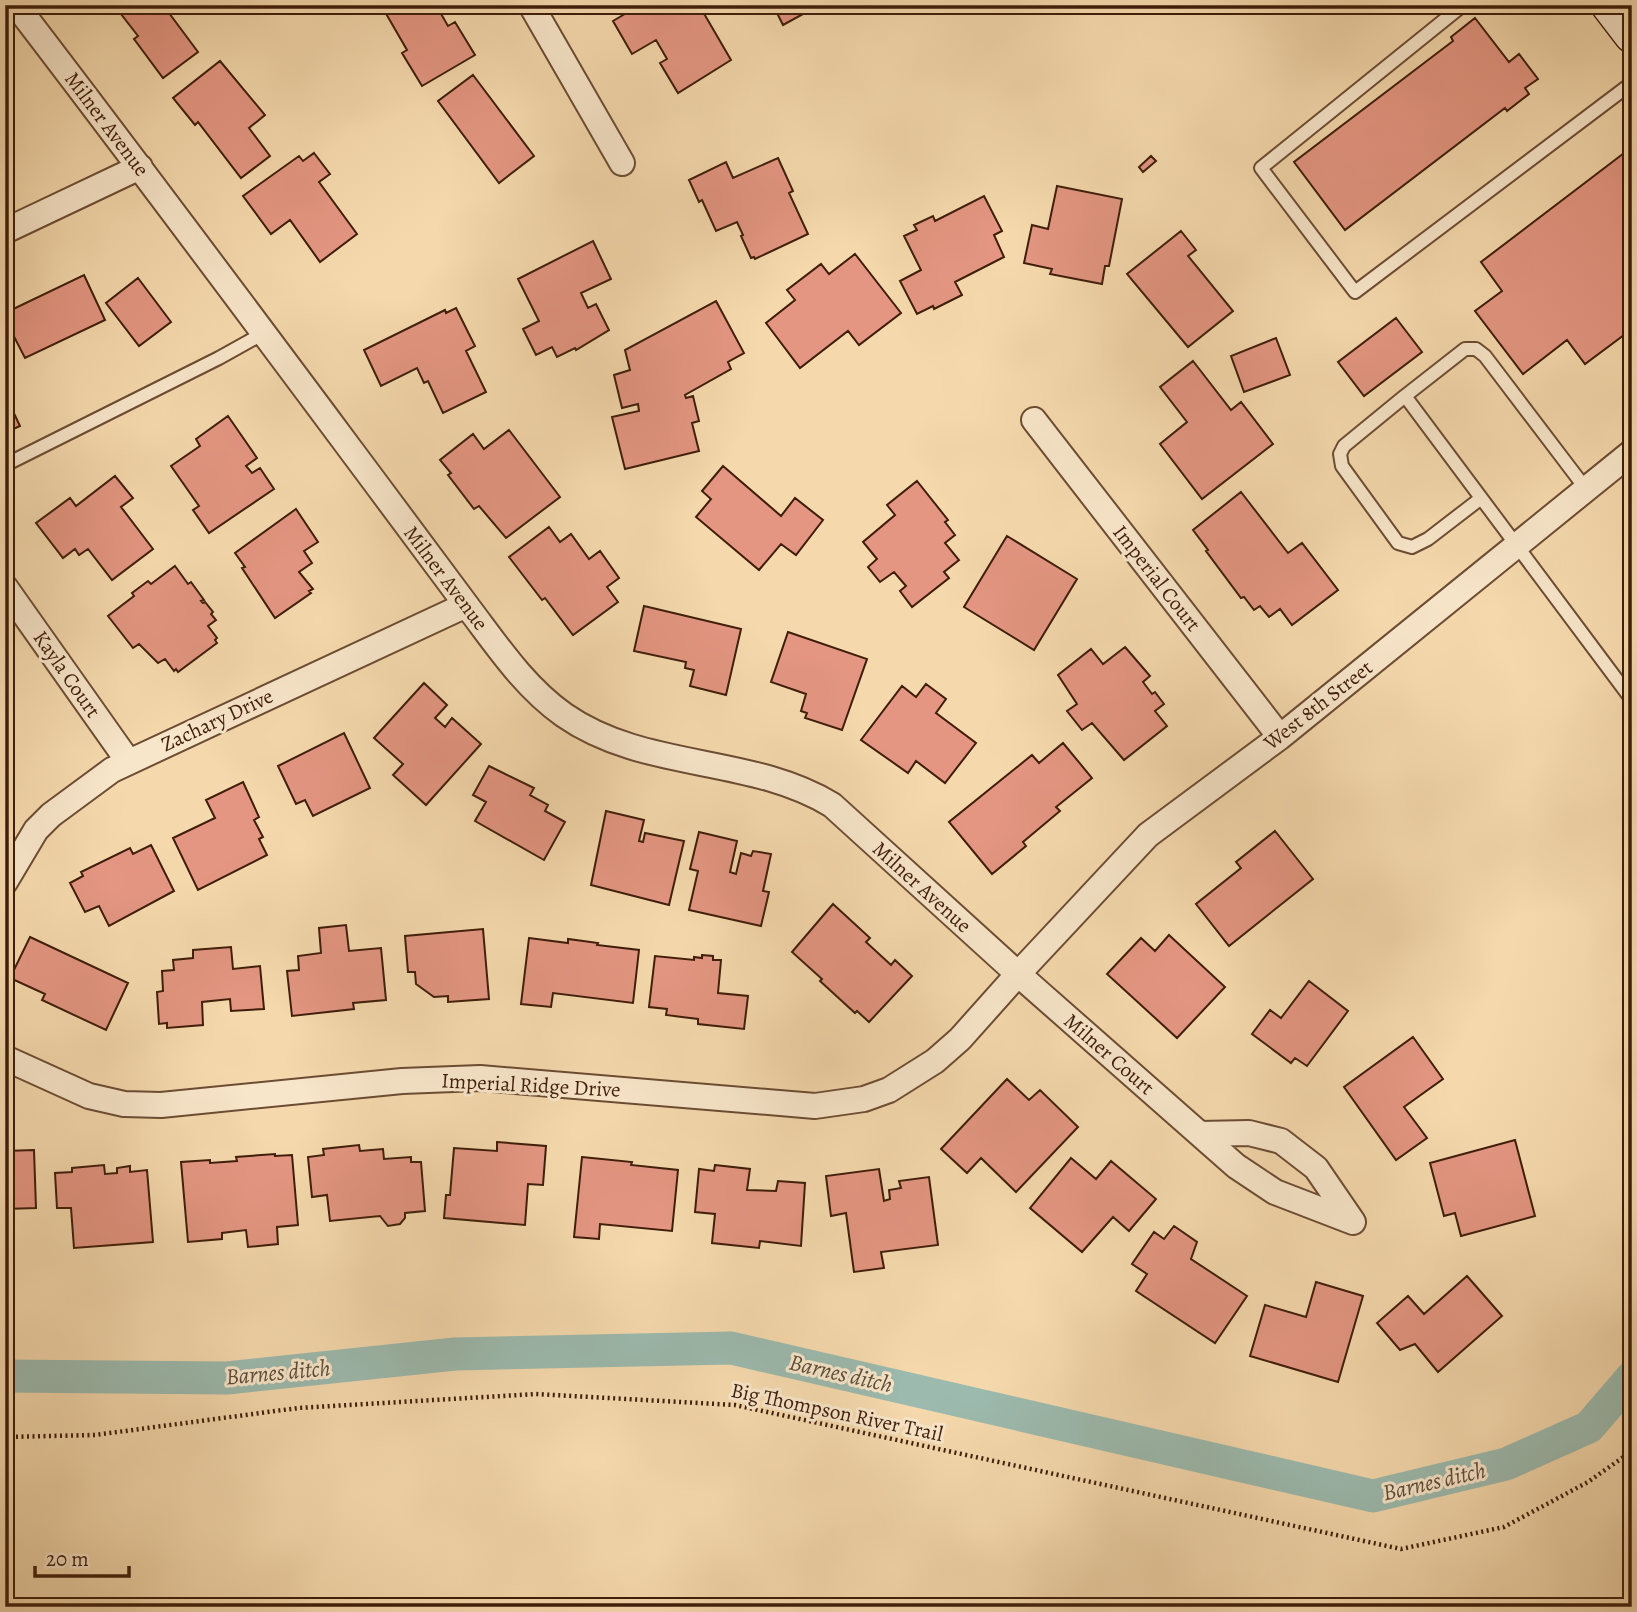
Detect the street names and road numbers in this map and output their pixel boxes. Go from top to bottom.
street label: Milner Avenue [58,66,156,182]
street label: Imperial Court [1107,519,1207,637]
street label: Milner Avenue [397,520,495,636]
street label: Kayla Court [27,625,107,723]
street label: West 8th Street [1257,654,1378,757]
street label: Zachary Drive [156,682,278,758]
street label: Milner Avenue [866,835,978,939]
street label: Milner Court [1058,1007,1160,1101]
street label: Imperial Ridge Drive [441,1066,621,1104]
street label: Big Thompson River Trail [728,1376,946,1448]

